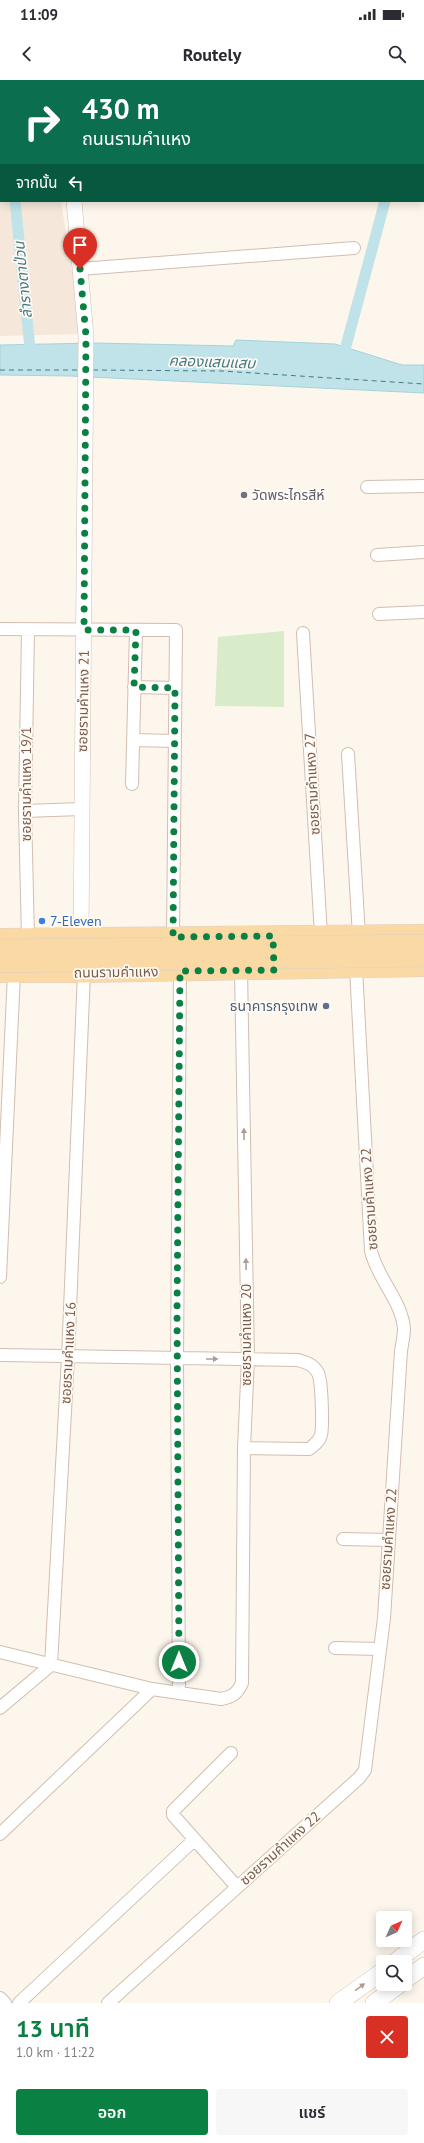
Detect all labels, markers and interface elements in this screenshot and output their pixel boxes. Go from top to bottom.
text: 11:09 [20,5,58,24]
icon: back [16,43,38,65]
text: Routely [183,43,241,66]
icon: search [386,43,408,65]
text: 430 m [82,90,159,127]
icon: right [16,96,68,148]
text: ถนนรามคำแหง [82,127,191,150]
icon: left [65,172,87,194]
text: จากนั้น [16,173,57,192]
pin [63,228,97,269]
icon: arrive [69,234,91,256]
water label: ลำรางตาป่วน [9,240,36,320]
water label: คลองแสนแสบ [168,350,257,373]
place label: วัดพระไกรสีห์ [252,486,325,504]
marker: วัดพระไกรสีห์ [239,490,249,500]
street label: ซอยรามคำแหง 21 [73,650,93,752]
street label: ซอยรามคำแหง 19/1 [17,727,35,841]
street label: ซอยรามคำแหง 27 [300,732,324,836]
place label: 7-Eleven [50,912,102,930]
marker: 7-Eleven [37,916,47,926]
street label: ถนนรามคำแหง [74,962,158,982]
place label: ธนาคารกรุงเทพ [230,997,318,1015]
marker: ธนาคารกรุงเทพ [321,1001,331,1011]
one-way arrow [241,1127,247,1140]
street label: ซอยรามคำแหง 22 [356,1147,382,1251]
one-way arrow [243,1257,249,1270]
street label: ซอยรามคำแหง 20 [237,1284,255,1386]
street label: ซอยรามคำแหง 16 [56,1301,80,1405]
one-way arrow [206,1356,219,1362]
street label: ซอยรามคำแหง 22 [375,1487,401,1591]
position arrow [158,1641,200,1683]
street label: ซอยรามคำแหง 22 [236,1807,324,1889]
north arrow [376,1911,412,1947]
map controls [376,1911,412,1991]
button: search [376,1955,412,1991]
one-way arrow [355,1983,366,1991]
text: 13 นาที [16,2013,90,2044]
button: close [366,2016,408,2058]
text: 1.0 km · 11:22 [16,2044,95,2061]
button: ออก [16,2089,208,2135]
button: แชร์ [216,2089,408,2135]

